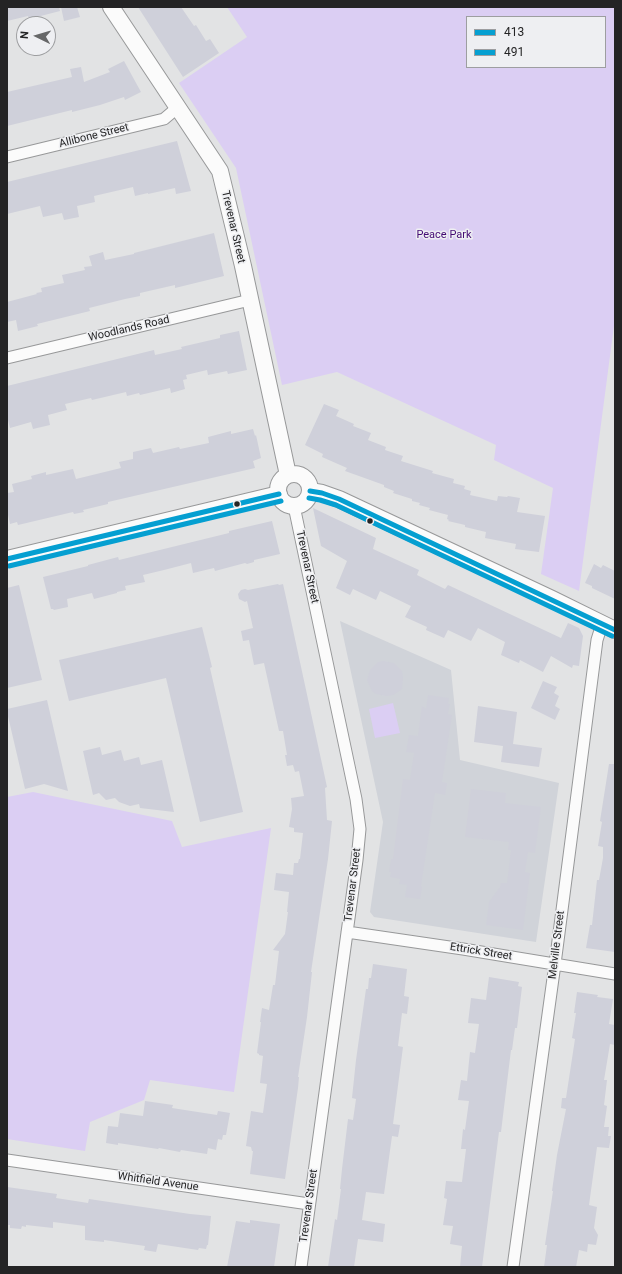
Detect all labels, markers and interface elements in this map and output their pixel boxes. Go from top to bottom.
north arrow [16,16,56,56]
legend [466,16,606,68]
text: 413 [504,25,524,39]
text: N [18,31,31,39]
text: 491 [504,45,524,59]
street label: Allibone Street [58,121,130,151]
street label: Trevenar Street [218,189,248,265]
park label: Peace Park [416,228,472,242]
street label: Woodlands Road [87,313,171,345]
unlabelled marker [232,499,242,509]
unlabelled marker [365,516,375,526]
street label: Trevenar Street [293,529,321,605]
street label: Trevenar Street [342,847,364,923]
street label: Melville Street [546,910,568,980]
street label: Ettrick Street [449,941,513,963]
street label: Trevenar Street [297,1168,321,1244]
street label: Whitfield Avenue [117,1170,199,1194]

